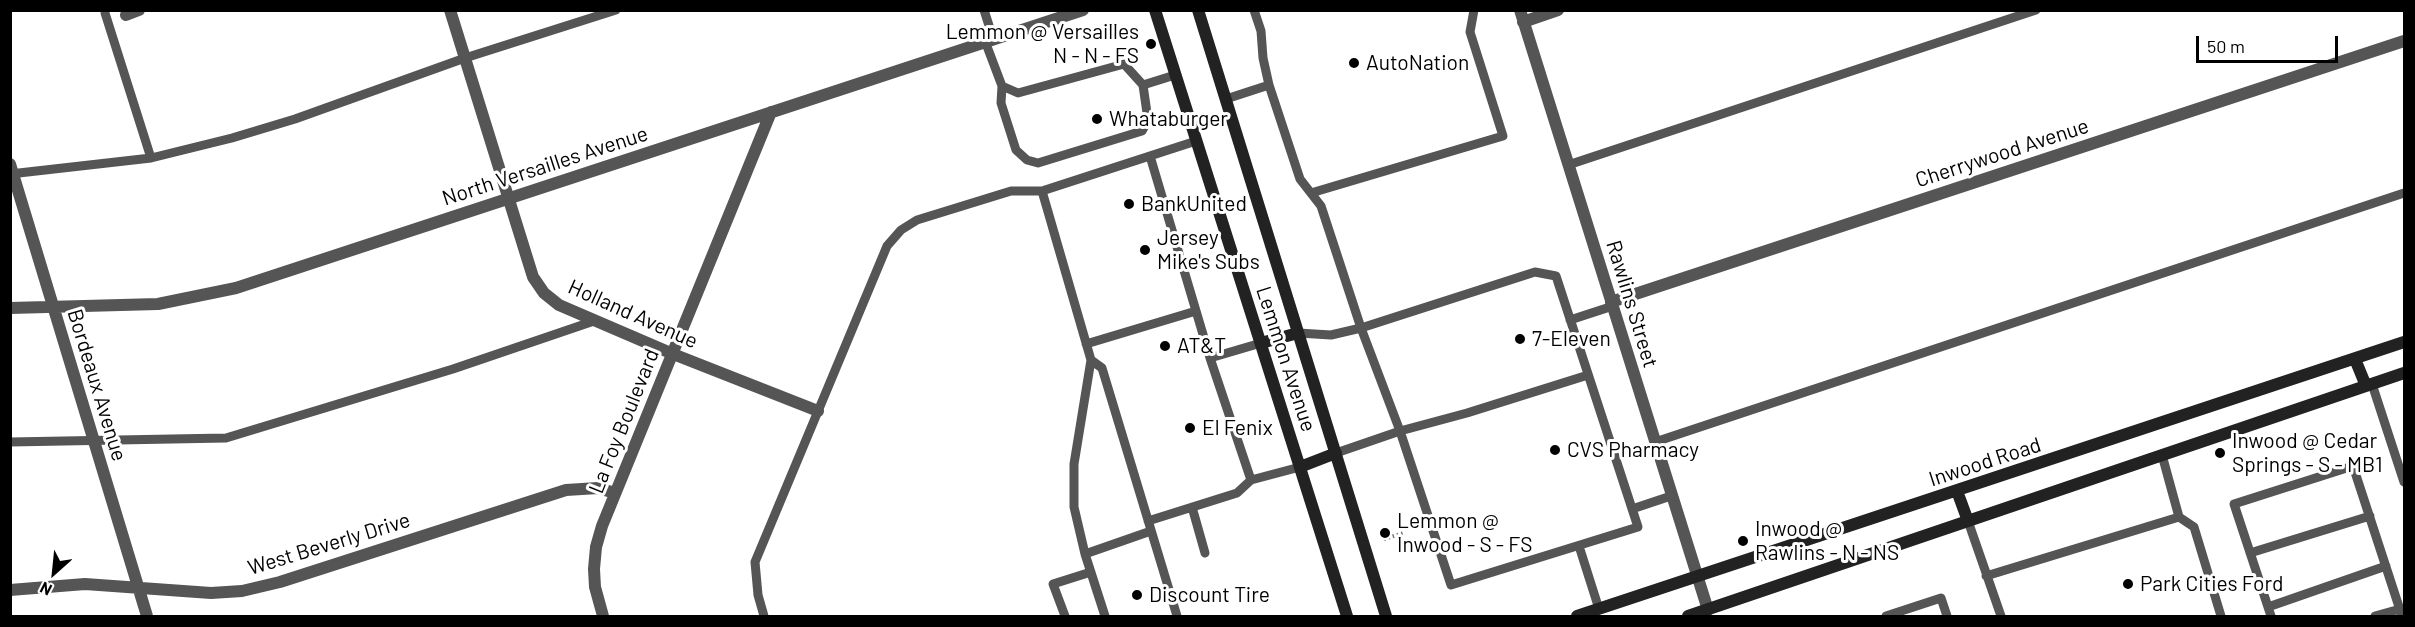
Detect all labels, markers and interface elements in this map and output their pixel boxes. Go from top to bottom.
place label: Lemmon @ Versailles N - N - FS [946,19,1139,69]
scale bar [2199,24,2342,62]
text: 50 m [2207,35,2245,57]
marker: Lemmon @ Versailles N - N - FS [1144,37,1158,51]
place label: AutoNation [1366,50,1469,76]
marker: AutoNation [1347,56,1361,70]
place label: Whataburger [1109,106,1228,132]
marker: Whataburger [1090,112,1104,126]
street label: Cherrywood Avenue [1912,113,2092,193]
street label: North Versailles Avenue [439,121,651,211]
place label: BankUnited [1141,191,1247,217]
marker: BankUnited [1122,197,1136,211]
place label: Jersey Mike's Subs [1157,225,1260,275]
street label: Rawlins Street [1601,237,1663,371]
marker: Jersey Mike's Subs [1138,243,1152,257]
street label: Holland Avenue [564,274,702,354]
street label: Lemmon Avenue [1251,283,1321,435]
street label: Bordeaux Avenue [62,306,132,464]
place label: 7-Eleven [1532,326,1611,352]
marker: 7-Eleven [1513,332,1527,346]
place label: AT&T [1177,333,1226,359]
marker: AT&T [1158,339,1172,353]
street label: La Foy Boulevard [583,345,665,497]
place label: El Fenix [1202,415,1273,441]
marker: El Fenix [1183,421,1197,435]
place label: Inwood @ Cedar Springs - S - MB1 [2232,428,2383,478]
street label: Inwood Road [1926,432,2044,492]
place label: CVS Pharmacy [1567,437,1699,463]
marker: CVS Pharmacy [1548,443,1562,457]
marker: Inwood @ Cedar Springs - S - MB1 [2213,446,2227,460]
street label: West Beverly Drive [245,507,413,581]
place label: Lemmon @ Inwood - S - FS [1397,508,1533,558]
place label: Inwood @ Rawlins - N - NS [1755,516,1899,566]
marker: Lemmon @ Inwood - S - FS [1378,526,1392,540]
marker: Inwood @ Rawlins - N - NS [1736,534,1750,548]
north arrow [24,543,84,603]
place label: Park Cities Ford [2140,571,2283,597]
marker: Park Cities Ford [2121,577,2135,591]
text: N [37,579,55,600]
place label: Discount Tire [1149,582,1270,608]
marker: Discount Tire [1130,588,1144,602]

